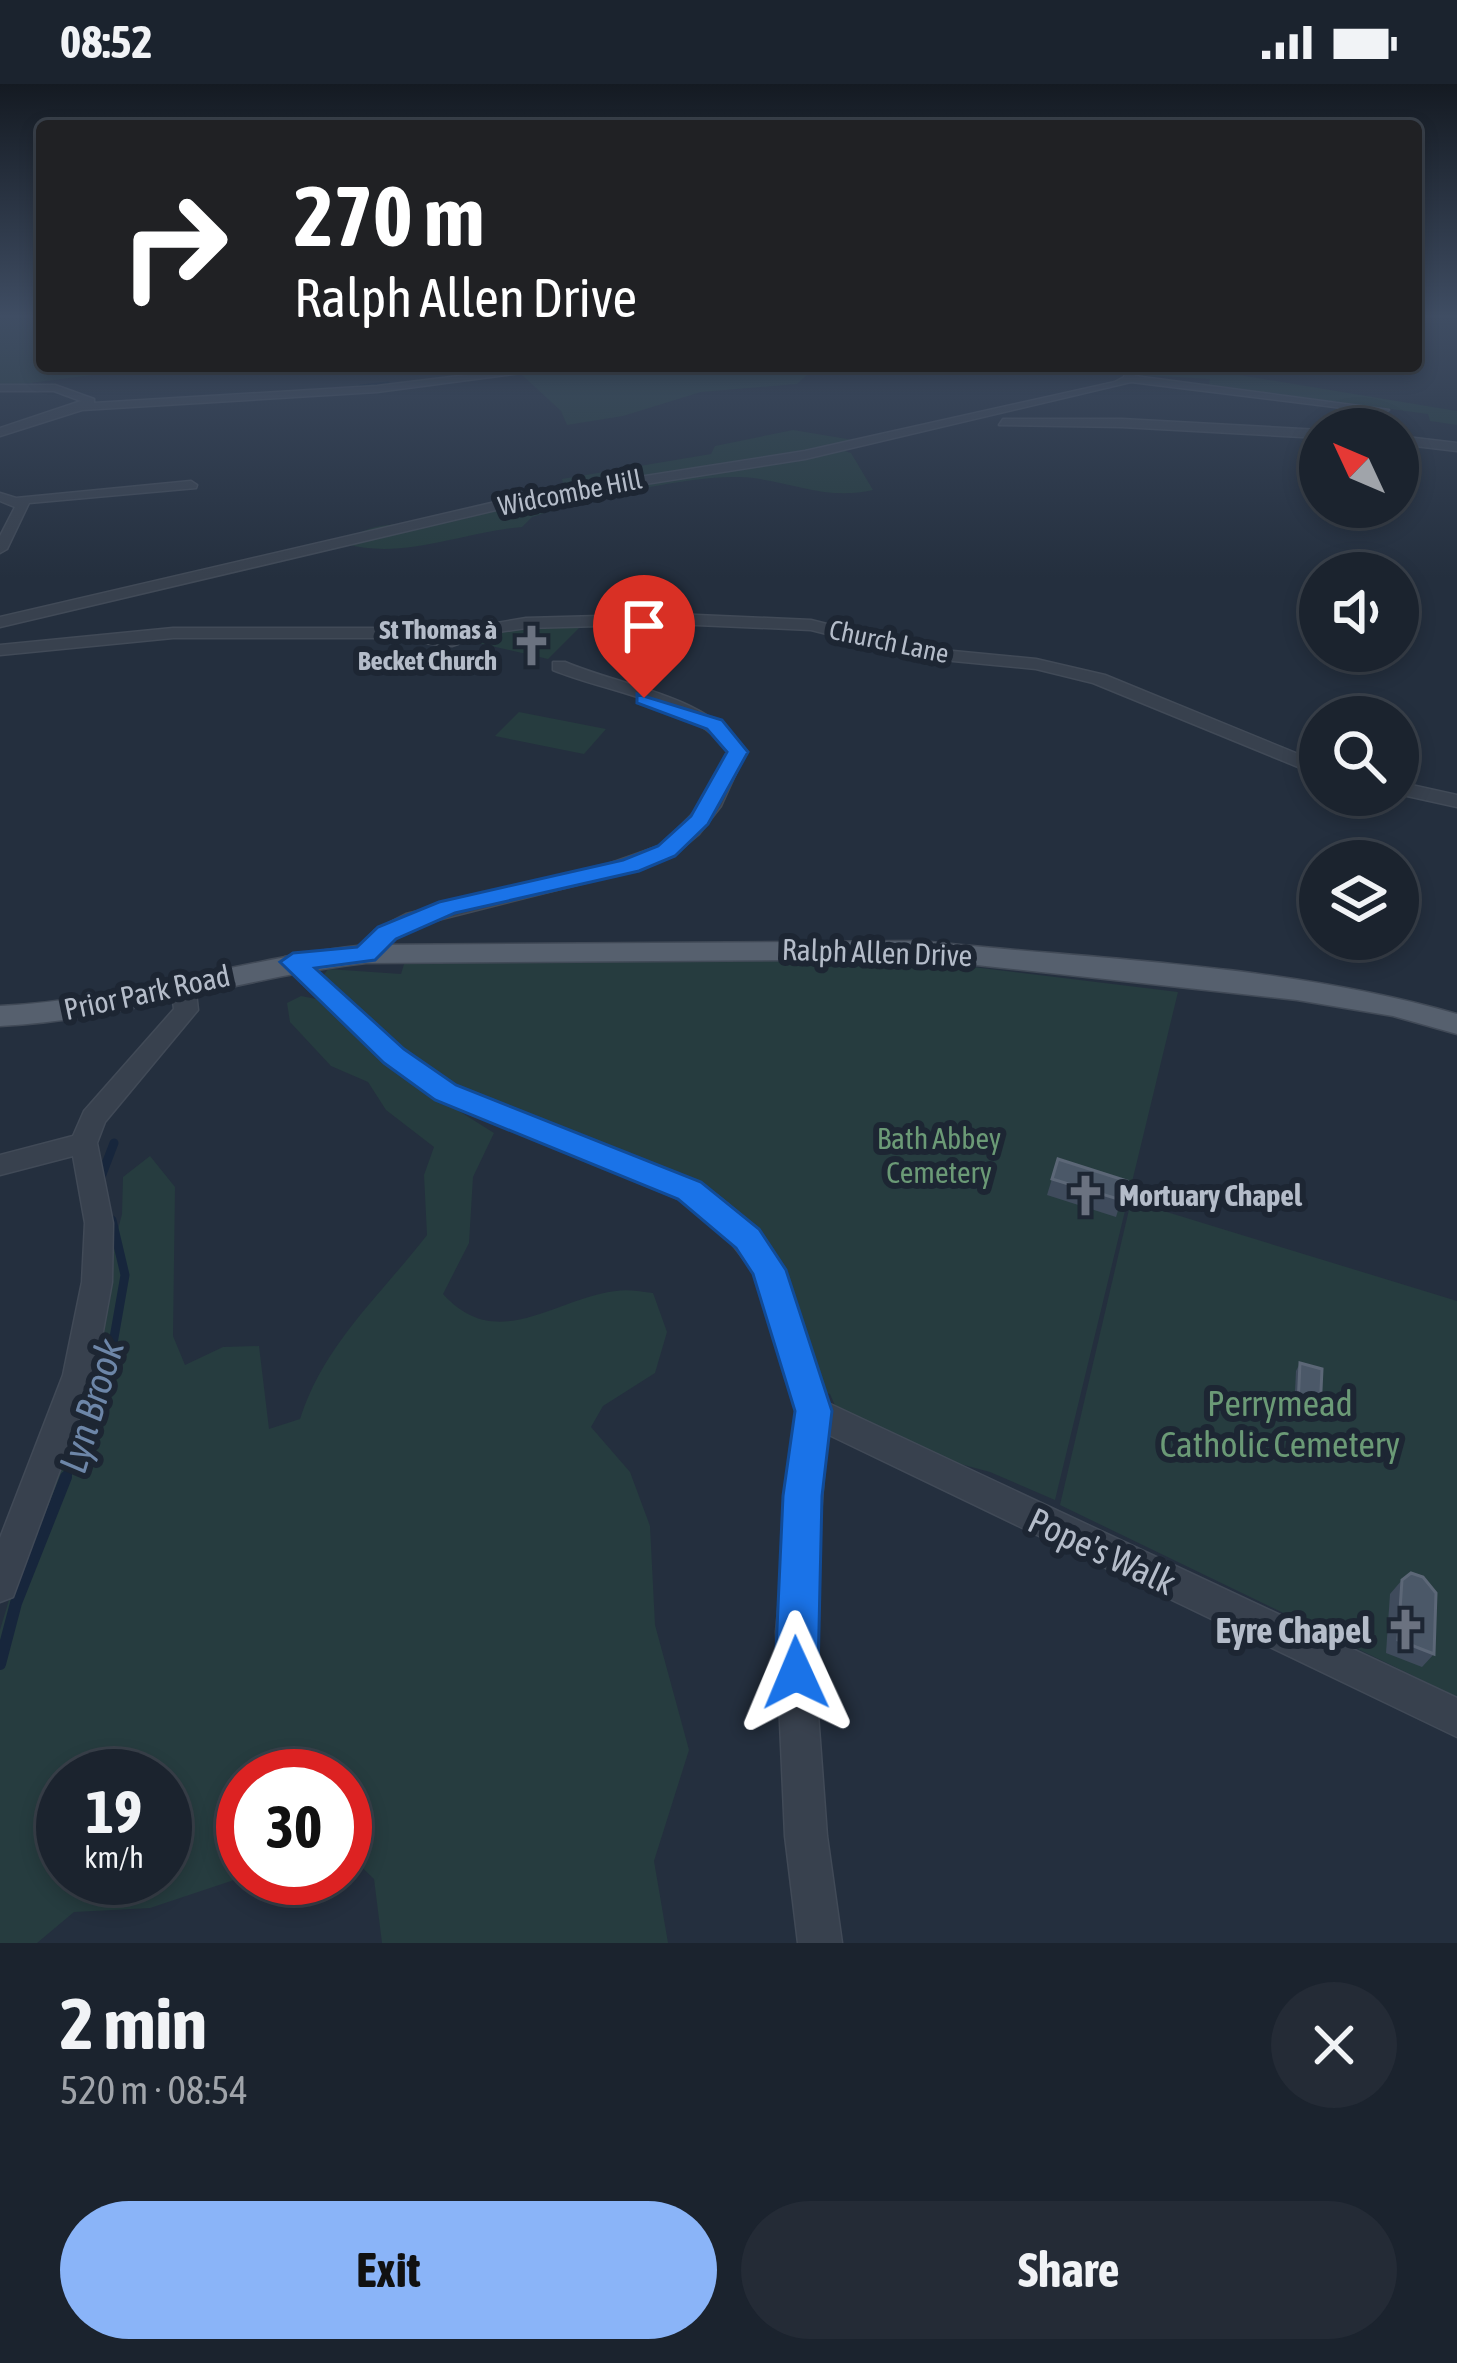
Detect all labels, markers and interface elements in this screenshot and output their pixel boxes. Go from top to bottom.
text: 08:52 [60,16,153,68]
icon: right [96,168,252,324]
text: 270 m [294,168,484,264]
text: Ralph Allen Drive [294,267,637,328]
north arrow [1299,408,1419,528]
map controls [1299,408,1419,960]
street label: Widcombe Hill [495,463,644,522]
button: sound [1299,552,1419,672]
pin [593,575,695,698]
icon: arrive [611,593,677,659]
place label: St Thomas à Becket Church [358,614,497,676]
street label: Church Lane [827,614,952,669]
church icon: St Thomas à Becket Church [508,623,554,669]
button: search [1299,696,1419,816]
button: layers [1299,840,1419,960]
street label: Ralph Allen Drive [781,932,973,972]
street label: Prior Park Road [61,958,233,1026]
park label: Bath Abbey Cemetery [877,1121,1001,1189]
church icon: Mortuary Chapel [1062,1173,1108,1219]
place label: Mortuary Chapel [1119,1178,1303,1212]
water label: Lyn Brook [50,1333,132,1478]
park label: Perrymead Catholic Cemetery [1160,1382,1400,1465]
street label: Pope's Walk [1022,1499,1182,1603]
church icon: Eyre Chapel [1382,1607,1428,1653]
place label: Eyre Chapel [1216,1609,1371,1651]
position arrow [733,1610,859,1736]
speed limit sign: 30 [216,1749,372,1905]
text: 19 [86,1777,142,1846]
text: km/h [84,1840,144,1874]
text: 2 min [60,1982,207,2064]
button: close [1271,1982,1397,2108]
text: 520 m · 08:54 [60,2068,248,2112]
button: Exit [60,2201,717,2339]
button: Share [741,2201,1397,2339]

